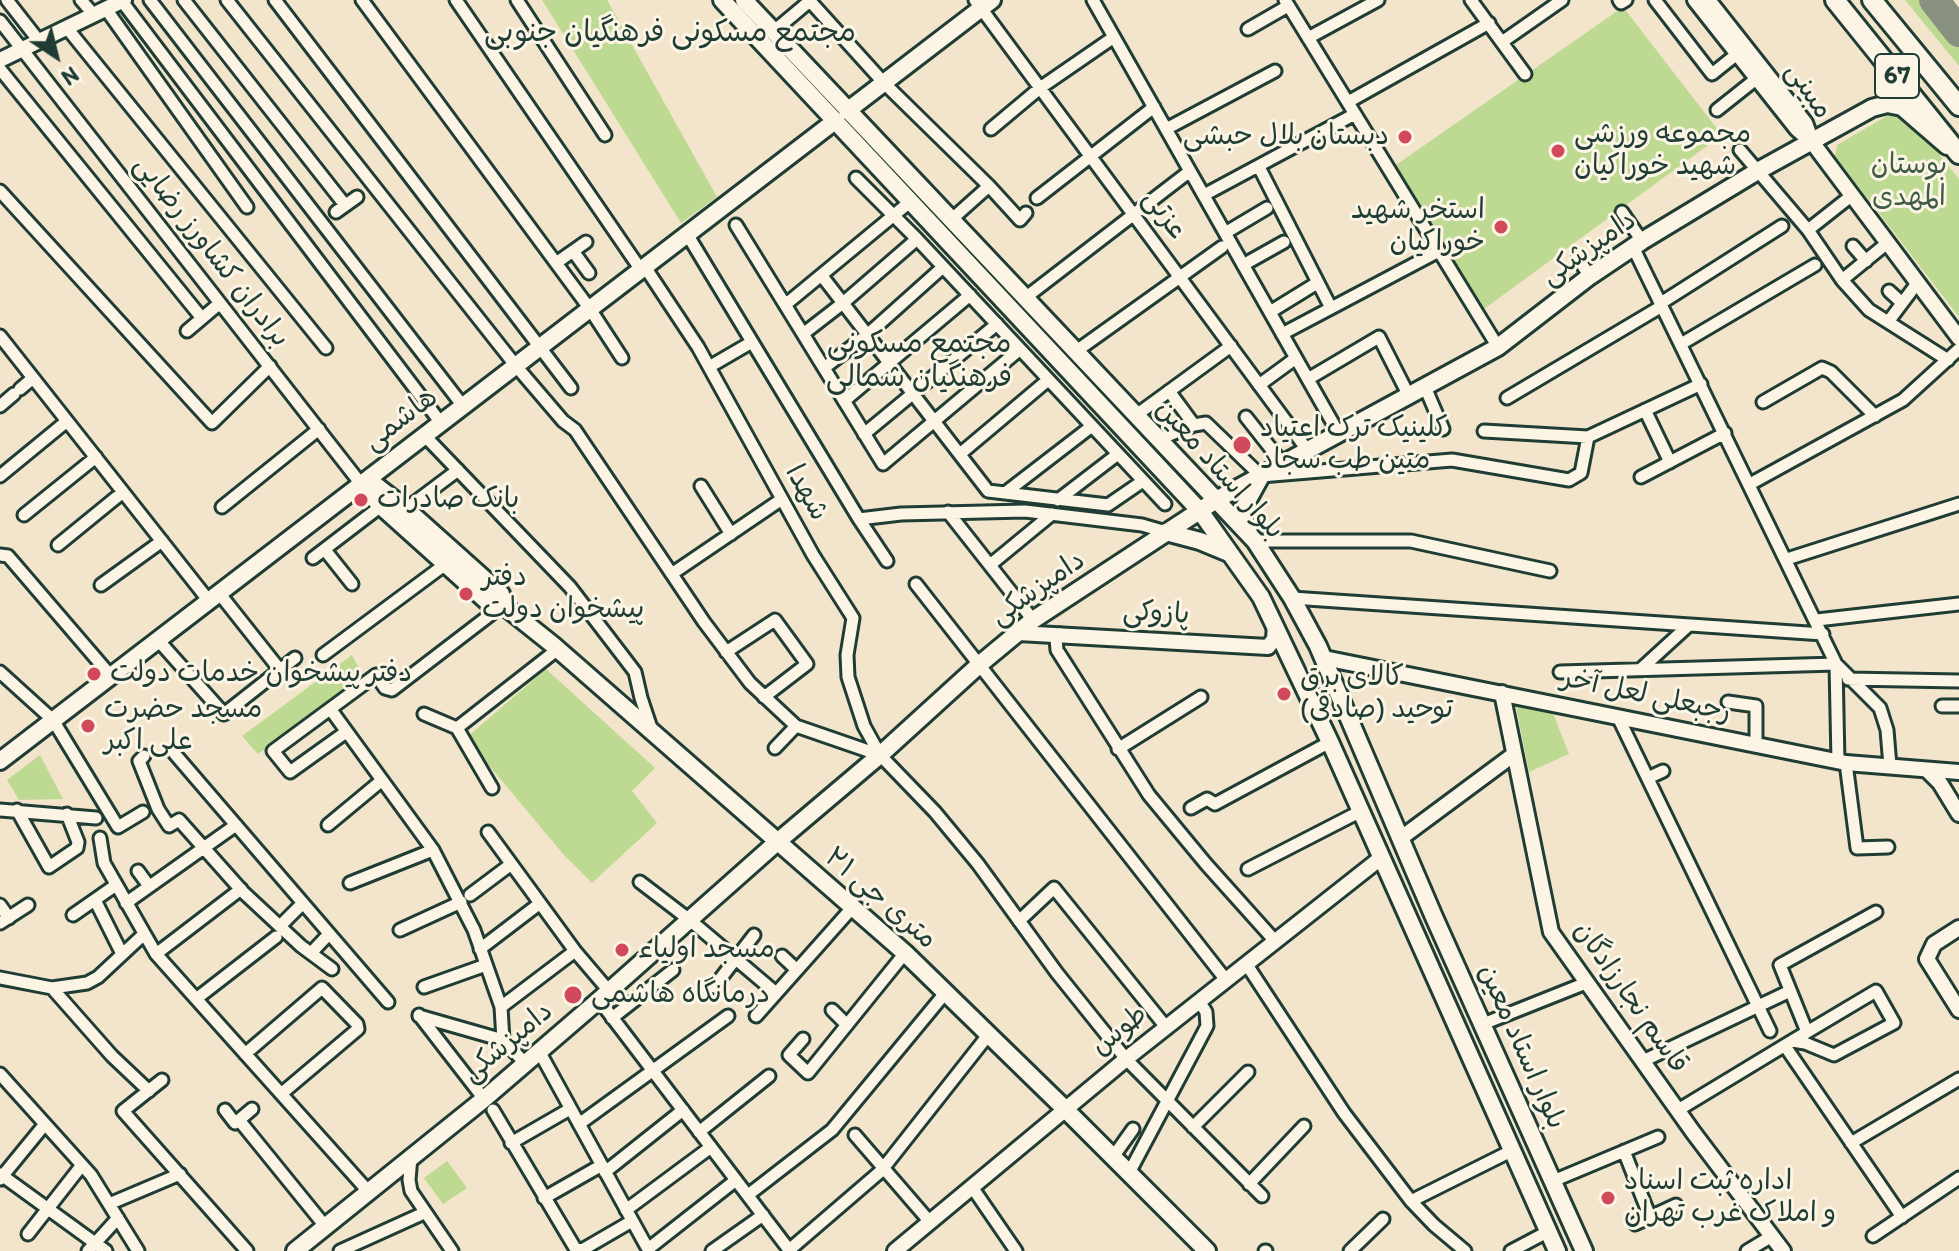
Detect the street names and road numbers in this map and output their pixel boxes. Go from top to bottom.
road number: 67 [1875,54,1919,98]
street label: مبینی [1777,56,1839,126]
street label: برادران کشاورز رضایی [126,150,296,354]
street label: عزتی [1135,183,1193,247]
street label: دامپزشکی [1535,204,1643,294]
street label: هاشمی [357,381,445,459]
street label: بلوار استاد معین [1147,393,1291,547]
street label: شهدا [777,459,835,527]
street label: دامپزشکی [984,544,1092,634]
street label: پازوکی [1122,595,1190,633]
street label: رجبعلی لعل آخر [1558,662,1734,730]
street label: ۲۱ متری جی [817,841,943,957]
street label: قاسم نجارزادگان [1565,916,1695,1080]
street label: بلوار استاد معین [1470,959,1572,1135]
street label: دامپزشکی [456,995,560,1091]
street label: طوس [1085,998,1155,1064]

